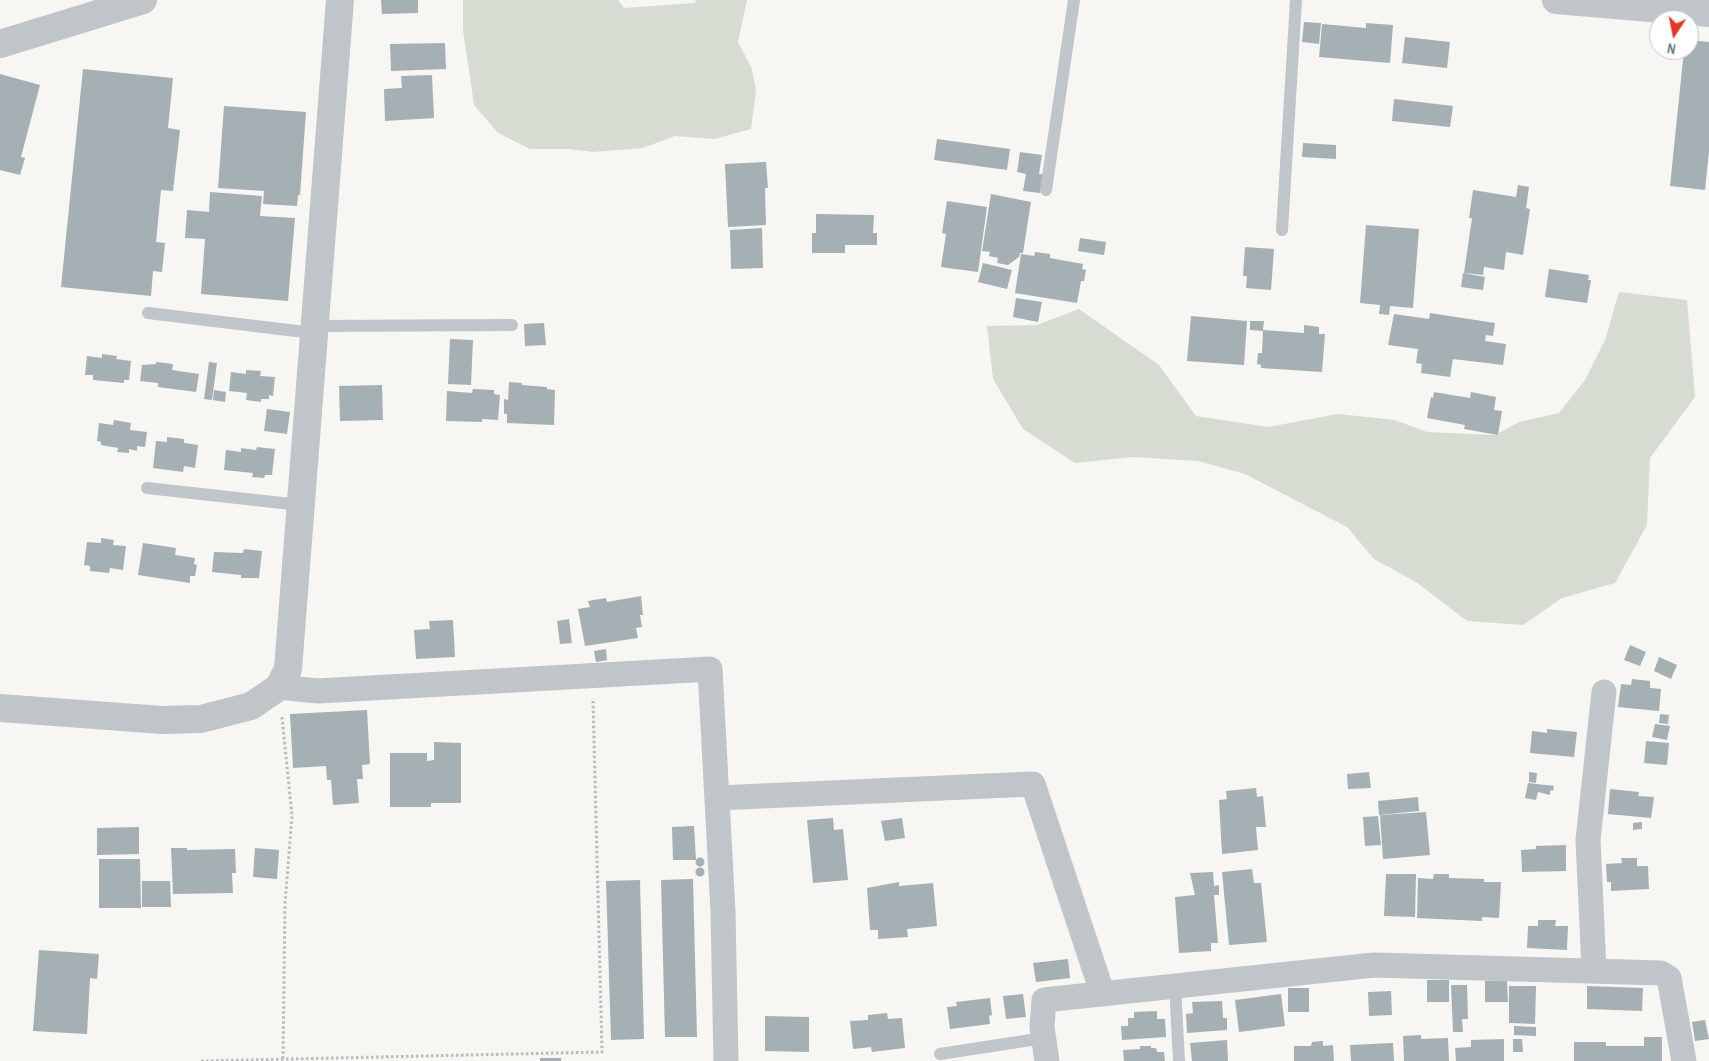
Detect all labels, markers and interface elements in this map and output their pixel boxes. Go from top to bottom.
north arrow [1649,10,1699,60]
text: N [1666,39,1677,58]

